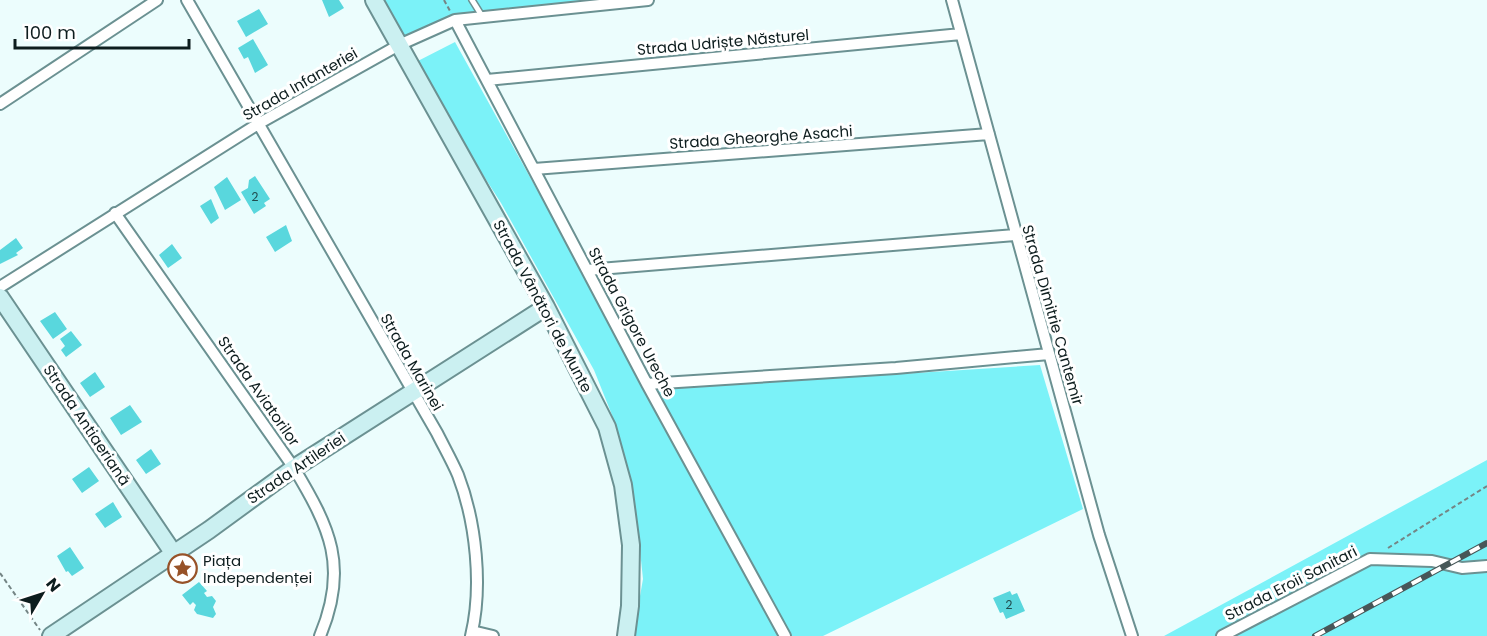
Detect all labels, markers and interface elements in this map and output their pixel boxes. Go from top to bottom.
scale bar [15,12,189,50]
text: 100 m [24,20,76,45]
street label: Strada Udriște Năsturel [636,24,810,60]
street label: Strada Infanteriei [239,43,361,125]
street label: Strada Gheorghe Asachi [669,120,853,154]
house number: 2 [252,188,259,205]
street label: Strada Vânători de Munte [488,216,598,396]
street label: Strada Dimitrie Cantemir [1017,222,1089,408]
street label: Strada Grigore Ureche [584,243,680,401]
street label: Strada Marinei [376,309,448,415]
street label: Strada Aviatorilor [213,332,305,451]
street label: Strada Antiaeriană [39,360,135,490]
street label: Strada Artileriei [243,427,349,509]
street label: Strada Eroii Sanitari [1221,541,1361,625]
place label: Piața Independenței [203,550,312,588]
place icon: Piața Independenței [166,553,198,585]
north arrow [12,564,72,624]
text: N [41,573,66,597]
house number: 2 [1006,596,1013,613]

